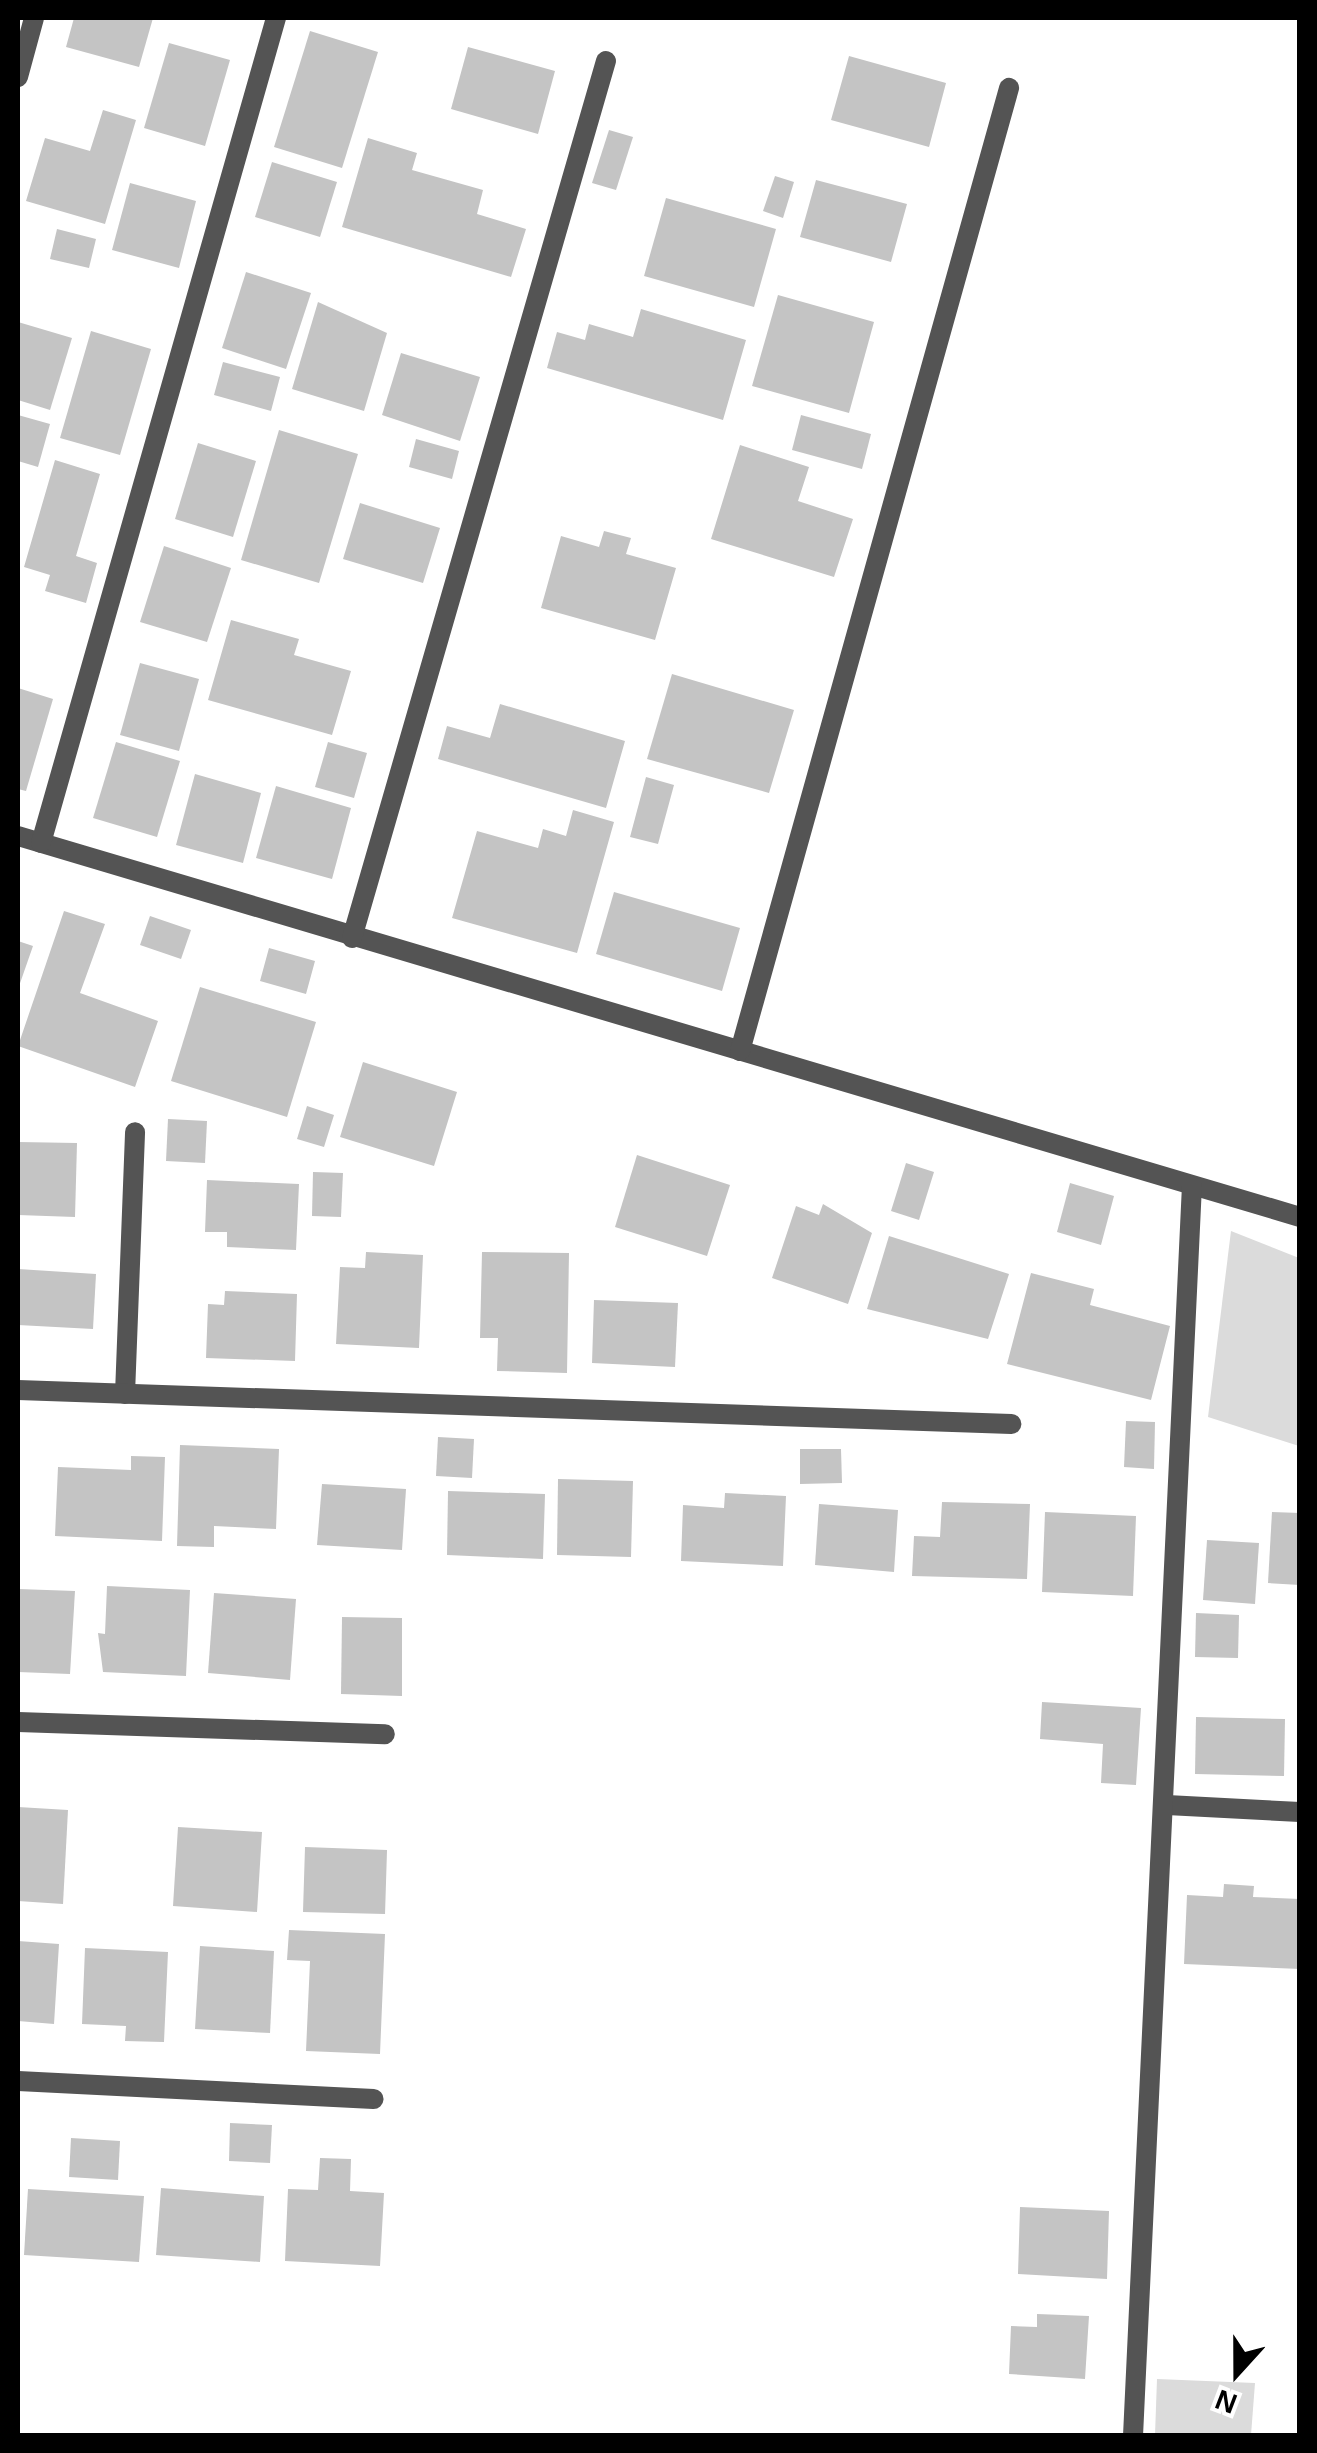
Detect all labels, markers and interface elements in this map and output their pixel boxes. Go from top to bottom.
north arrow [1187,2323,1287,2423]
text: N [1211,2383,1241,2420]

